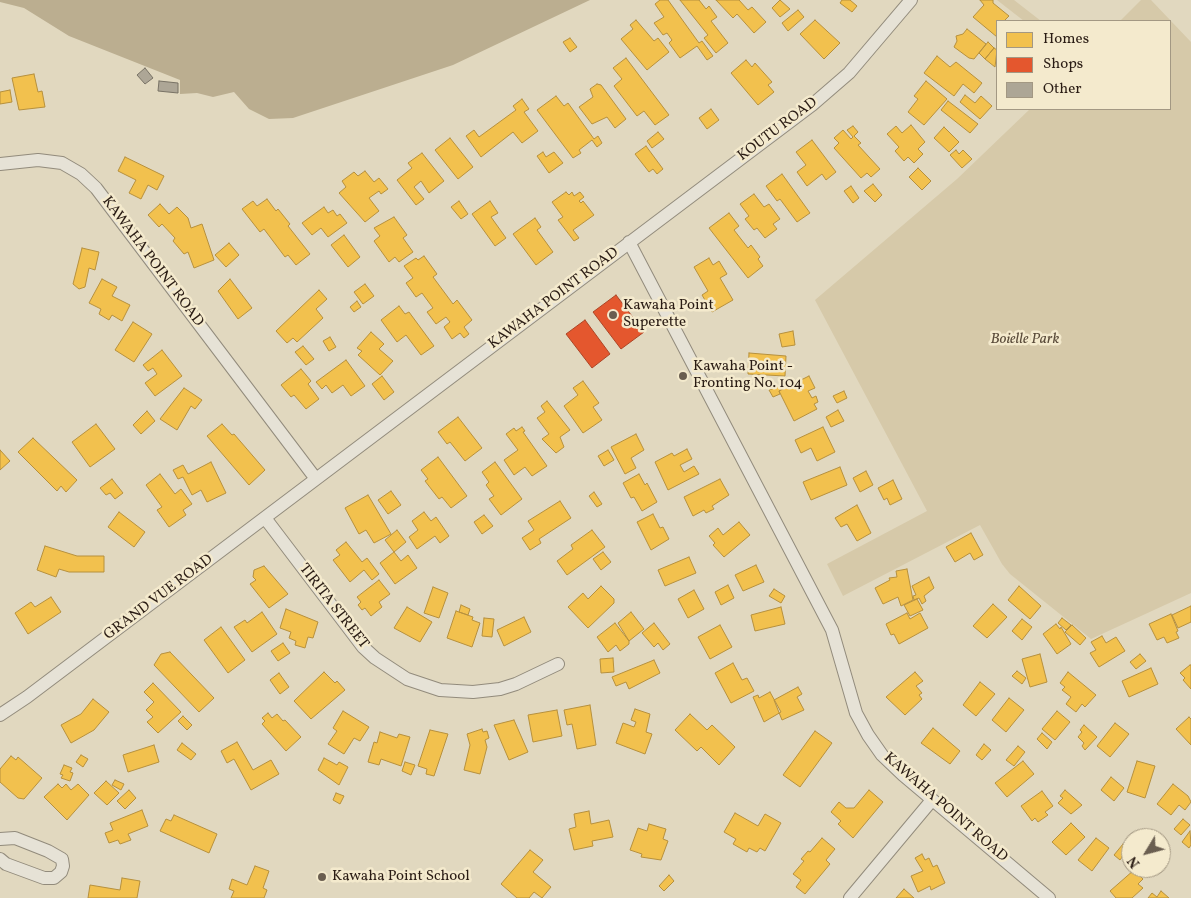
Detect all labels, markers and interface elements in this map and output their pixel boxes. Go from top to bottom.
legend [996,20,1171,110]
text: Homes [1043,29,1089,50]
text: Shops [1043,54,1083,75]
text: Other [1043,79,1082,100]
street label: KOUTU ROAD [735,94,821,166]
street label: KAWAHA POINT ROAD [97,193,207,331]
street label: KAWAHA POINT ROAD [485,244,623,354]
place label: Kawaha Point Superette [623,297,714,332]
marker: Kawaha Point Superette [607,309,619,321]
park label: Boielle Park [991,331,1059,349]
place label: Kawaha Point - Fronting No. 104 [693,358,802,393]
marker: Kawaha Point - Fronting No. 104 [677,370,689,382]
street label: GRAND VUE ROAD [101,551,217,645]
street label: TIRITA STREET [294,561,372,653]
street label: KAWAHA POINT ROAD [879,749,1011,867]
north arrow [1121,828,1171,878]
text: N [1124,852,1145,872]
place label: Kawaha Point School [332,868,470,886]
marker: Kawaha Point School [316,871,328,883]

